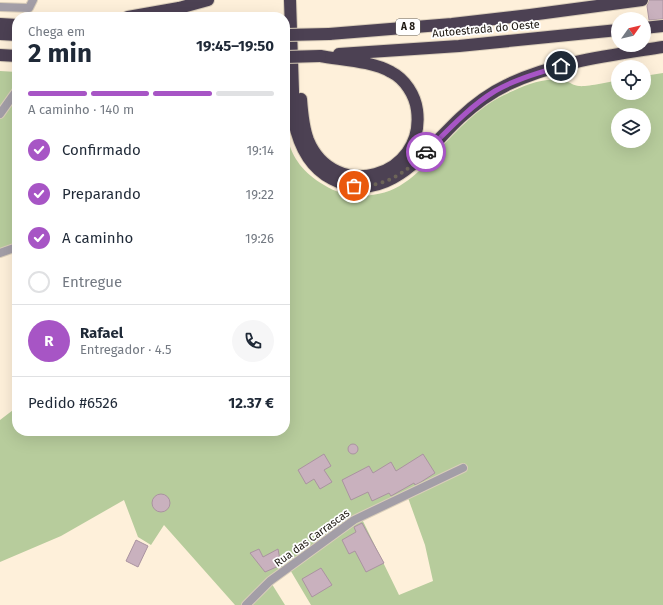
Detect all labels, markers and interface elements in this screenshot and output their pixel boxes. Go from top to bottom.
north arrow [611,12,651,52]
map controls [611,12,651,148]
street label: Autoestrada do Oeste [432,18,540,40]
road number: A 8 [396,19,420,35]
text: Chega em [28,24,85,39]
text: 19:45–19:50 [196,37,274,55]
text: 2 min [28,38,92,69]
pin [544,49,578,83]
icon: home [550,55,572,77]
button: locate [611,60,651,100]
text: A caminho · 140 m [28,102,134,117]
button: layers [611,108,651,148]
courier [406,132,446,172]
icon: check [28,139,50,161]
text: Confirmado [62,141,141,159]
icon: car [415,141,437,163]
text: 19:14 [246,143,274,158]
pin [337,169,371,203]
icon: bag [343,175,365,197]
icon: check [28,183,50,205]
text: Preparando [62,185,141,203]
text: 19:22 [246,187,274,202]
icon: check [28,227,50,249]
text: A caminho [62,229,133,247]
text: 19:26 [245,231,274,246]
text: Entregue [62,273,122,291]
button: phone [232,320,274,362]
text: Rafael [80,324,123,342]
text: R [44,332,54,350]
text: Entregador · 4.5 [80,342,172,357]
text: Pedido #6526 [28,394,118,412]
text: 12.37 € [228,394,274,412]
street label: Rua das Carrascas [272,506,352,570]

